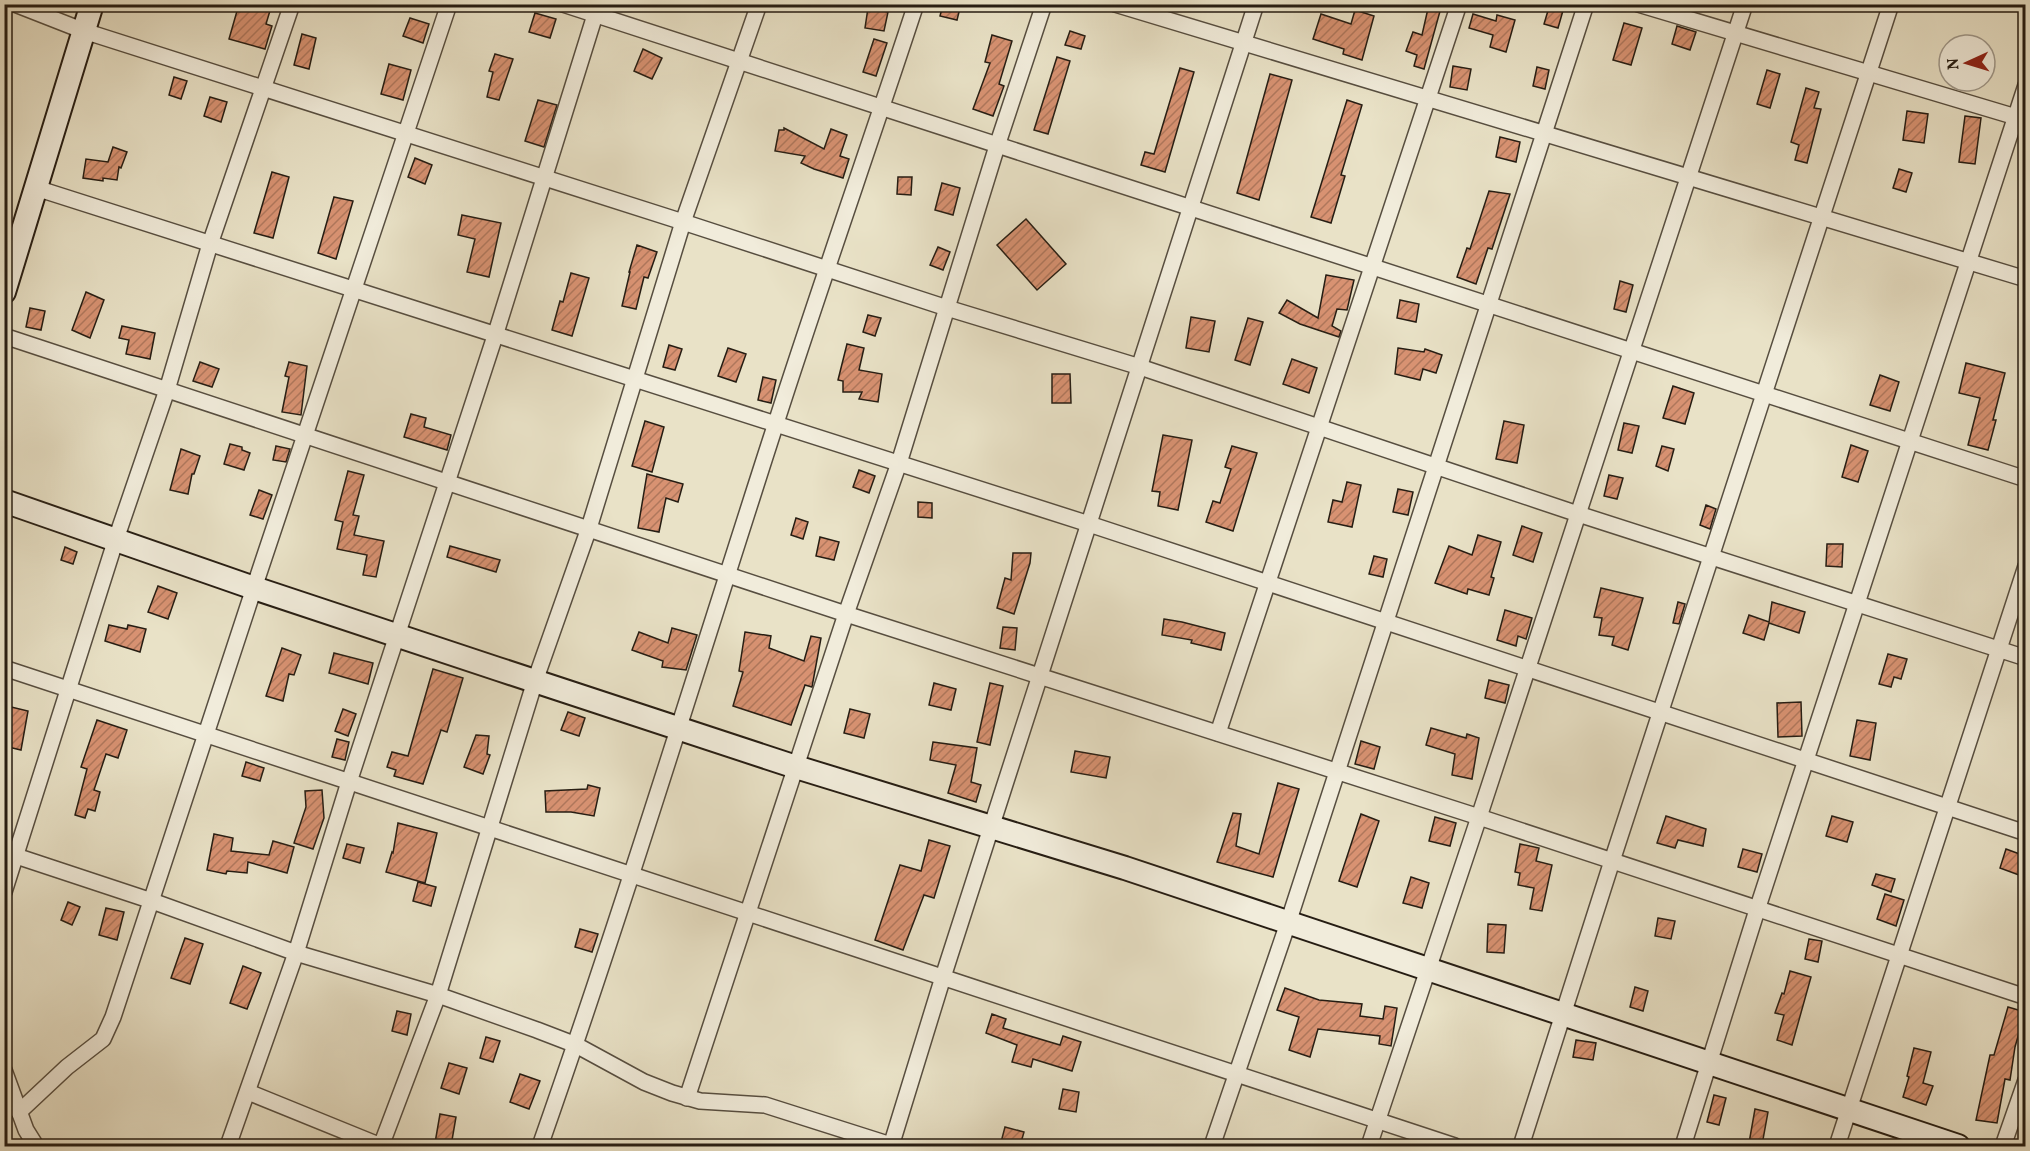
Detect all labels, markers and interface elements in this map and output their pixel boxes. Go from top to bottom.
north arrow [1937,33,1997,93]
text: N [1943,57,1965,70]

